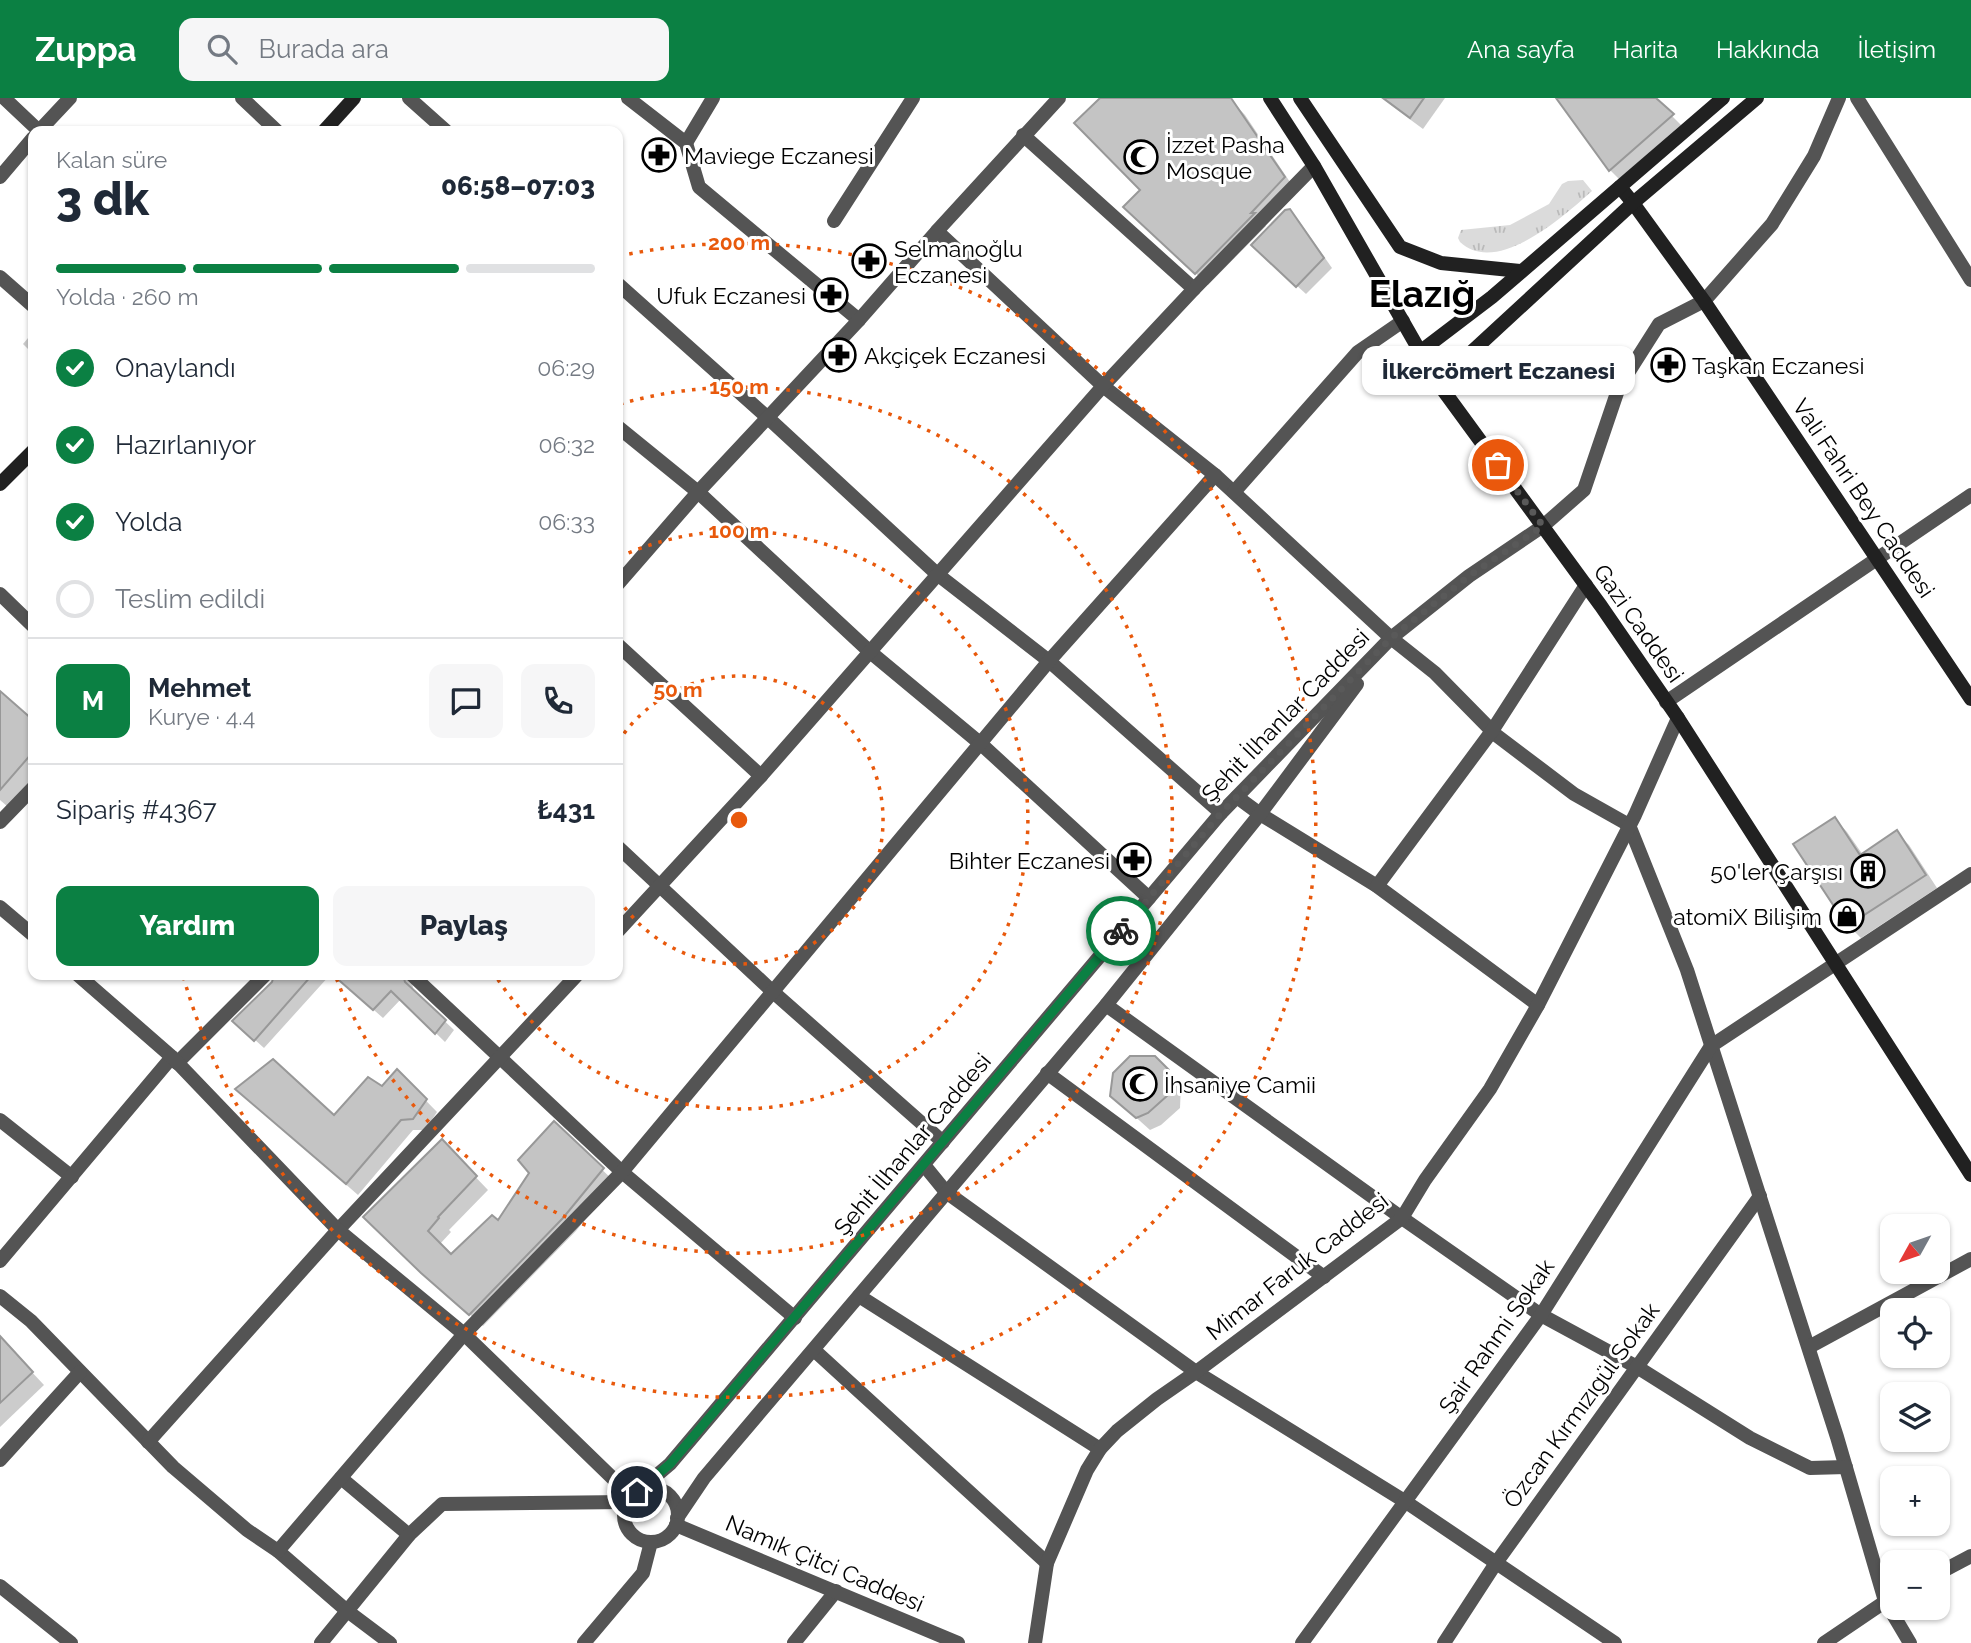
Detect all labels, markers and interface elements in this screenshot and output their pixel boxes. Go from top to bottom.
search box [179,18,669,81]
text: Zuppa [35,30,137,69]
icon: search [203,30,241,68]
text: Burada ara [259,34,389,64]
text: Ana sayfa [1467,35,1575,64]
text: Harita [1613,35,1678,64]
text: Hakkında [1716,35,1819,64]
text: İletişim [1857,35,1936,64]
place label: İzzet Pasha Mosque [1166,131,1285,184]
pharmacy icon: Maviege Eczanesi [640,136,678,174]
mosque icon: İzzet Pasha Mosque [1122,138,1160,176]
place label: Maviege Eczanesi [684,142,874,169]
text: Kalan süre [56,146,167,173]
text: 06:58–07:03 [441,171,595,201]
text: 3 dk [56,172,149,226]
text: 200 m [708,230,770,255]
place label: Selmanoğlu Eczanesi [894,235,1023,288]
pharmacy icon: Selmanoğlu Eczanesi [850,242,888,280]
district label: Elazığ [1369,272,1475,316]
pharmacy icon: Ufuk Eczanesi [812,276,850,314]
place label: Ufuk Eczanesi [656,282,806,309]
text: Yolda · 260 m [56,283,199,310]
pharmacy icon: Akçiçek Eczanesi [820,336,858,374]
place label: Akçiçek Eczanesi [864,342,1046,369]
callout: İlkercömert Eczanesi [1362,346,1634,395]
pharmacy icon: Taşkan Eczanesi [1649,346,1687,384]
icon: check [56,349,94,387]
place label: Taşkan Eczanesi [1692,352,1864,379]
text: Onaylandı [115,353,236,383]
text: 06:29 [537,354,595,381]
text: İlkercömert Eczanesi [1382,357,1615,384]
text: 150 m [709,374,769,399]
street label: Vali Fahri Bey Caddesi [1787,394,1941,602]
icon: check [56,426,94,464]
text: Hazırlanıyor [115,430,256,460]
text: 06:32 [538,431,595,458]
pin [1468,435,1528,495]
icon: bag [1479,446,1517,484]
icon: check [56,503,94,541]
text: Yolda [115,507,182,537]
text: 06:33 [538,508,595,535]
text: 100 m [709,518,769,543]
street label: Gazi Caddesi [1588,559,1690,687]
text: Teslim edildi [115,584,265,614]
street label: Şehit İlhanlar Caddesi [1196,623,1374,807]
button: chat [429,664,503,738]
button: phone [521,664,595,738]
text: Mehmet [148,673,251,703]
text: 50 m [653,677,703,702]
text: M [82,686,104,716]
text: Kurye · 4.4 [148,703,255,730]
text: Sipariş #4367 [56,795,217,825]
text: ₺431 [537,795,595,825]
centre of rings [727,808,751,832]
pharmacy icon: Bihter Eczanesi [1115,841,1153,879]
place label: Bihter Eczanesi [949,847,1110,874]
building icon: 50'ler Çarşısı [1849,852,1887,890]
place label: 50'ler Çarşısı [1710,858,1843,885]
button: Yardım [56,886,319,966]
button: Paylaş [333,886,595,966]
courier [1086,896,1156,966]
shop icon: atomiX Bilişim [1828,897,1866,935]
place label: atomiX Bilişim [1673,903,1822,930]
icon: bike [1102,912,1140,950]
street label: Şehit İlhanlar Caddesi [828,1047,996,1241]
mosque icon: İhsaniye Camii [1121,1065,1159,1103]
place label: İhsaniye Camii [1164,1071,1316,1098]
street label: Mimar Faruk Caddesi [1201,1187,1393,1345]
north arrow [1880,1214,1950,1284]
map controls [1880,1214,1950,1620]
street label: Şair Rahmi Sokak [1433,1254,1559,1418]
street label: Özcan Kırmızıgül Sokak [1498,1297,1664,1513]
button: locate [1880,1298,1950,1368]
button: layers [1880,1382,1950,1452]
pin [607,1462,667,1522]
button: + [1880,1466,1950,1536]
icon: home [618,1473,656,1511]
street label: Namık Çitci Caddesi [722,1509,928,1617]
button: − [1880,1550,1950,1620]

